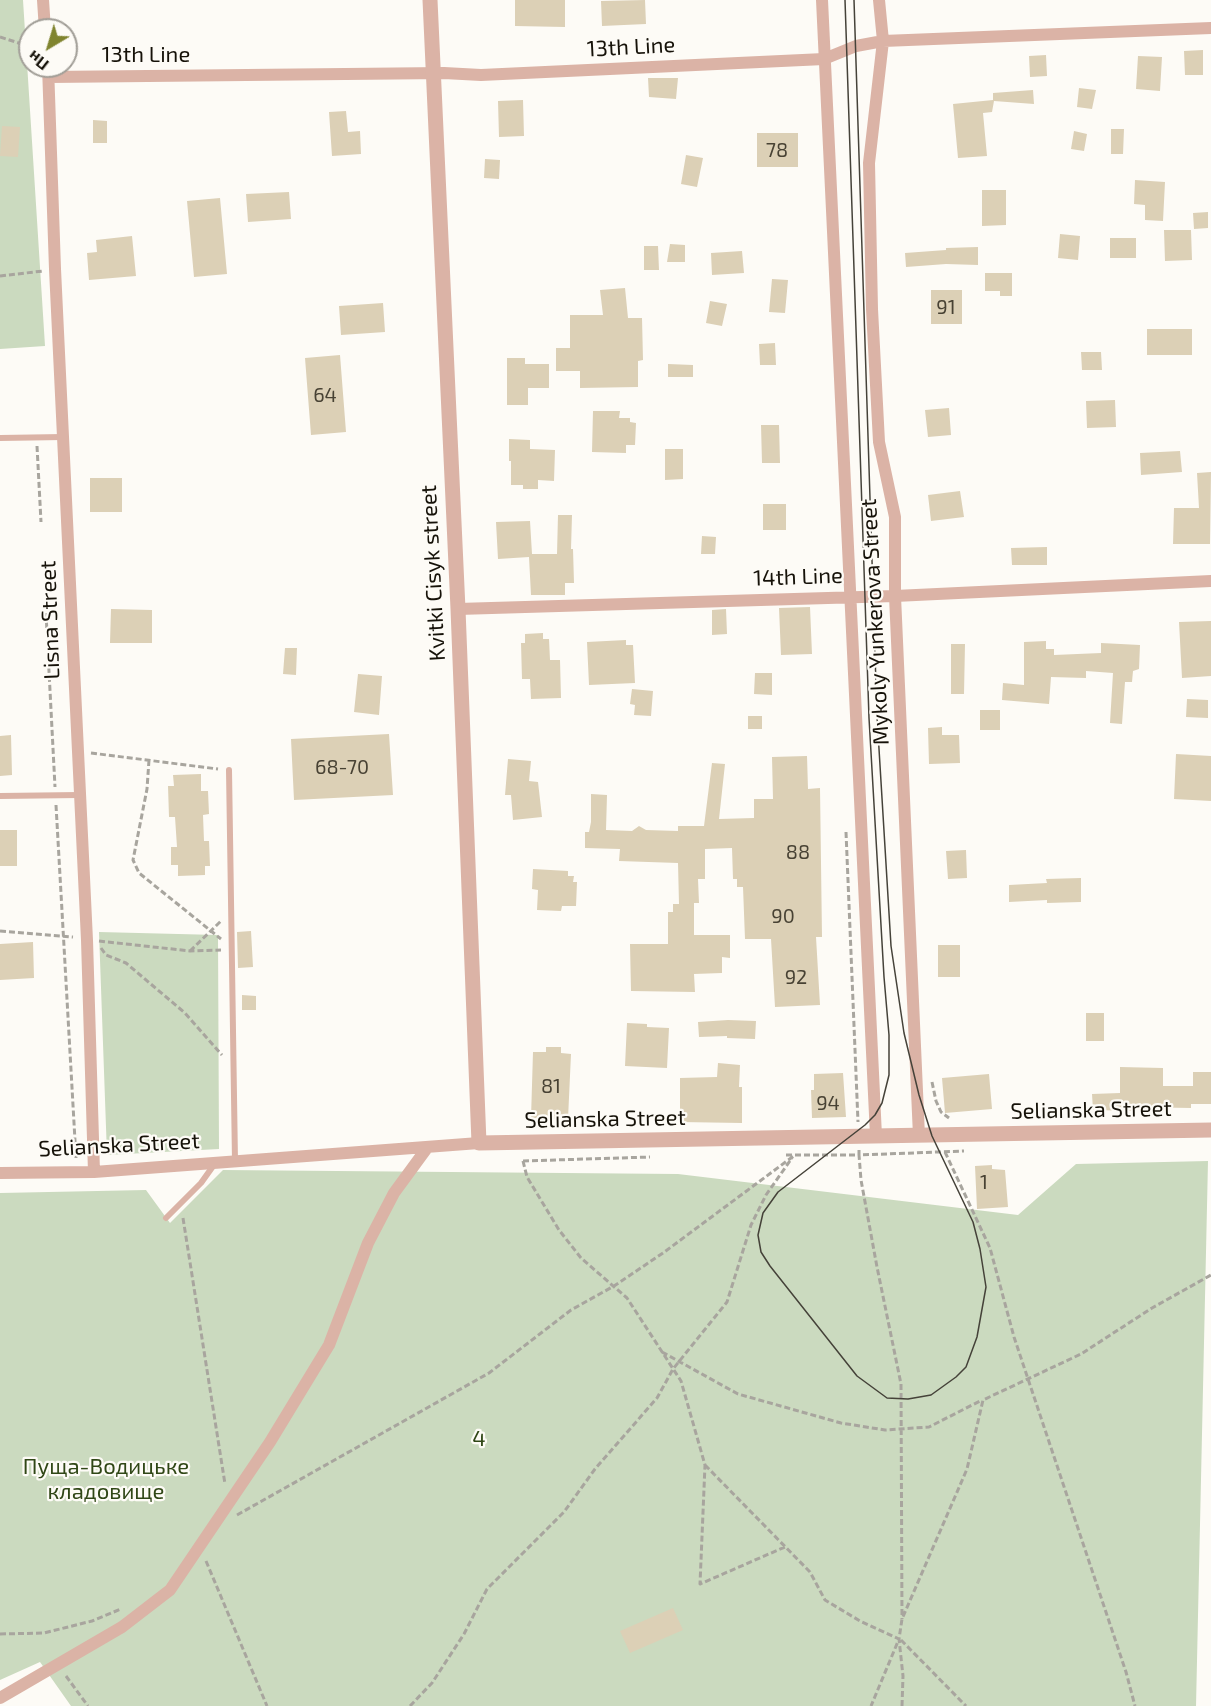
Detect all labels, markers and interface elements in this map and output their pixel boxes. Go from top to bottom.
north arrow [18,18,78,78]
street label: 13th Line [586,32,676,62]
street label: 13th Line [102,42,190,68]
text: Пн [24,47,52,75]
house number: 78 [766,138,788,162]
house number: 91 [936,295,956,319]
house number: 64 [313,383,337,407]
street label: Kvitki Cisyk street [415,484,451,662]
street label: Mykoly Yunkerova Street [855,498,895,746]
street label: Lisna Street [35,560,65,680]
street label: 14th Line [753,562,843,592]
house number: 68-70 [315,755,369,779]
house number: 88 [786,840,810,864]
house number: 90 [771,904,795,928]
house number: 92 [785,965,807,989]
house number: 81 [541,1074,561,1098]
house number: 94 [816,1091,840,1115]
street label: Selianska Street [1010,1095,1172,1125]
street label: Selianska Street [524,1104,686,1134]
street label: Selianska Street [38,1128,200,1162]
house number: 1 [980,1170,988,1194]
park label: 4 [472,1426,486,1452]
park label: Пуща-Водицьке кладовище [23,1454,189,1506]

